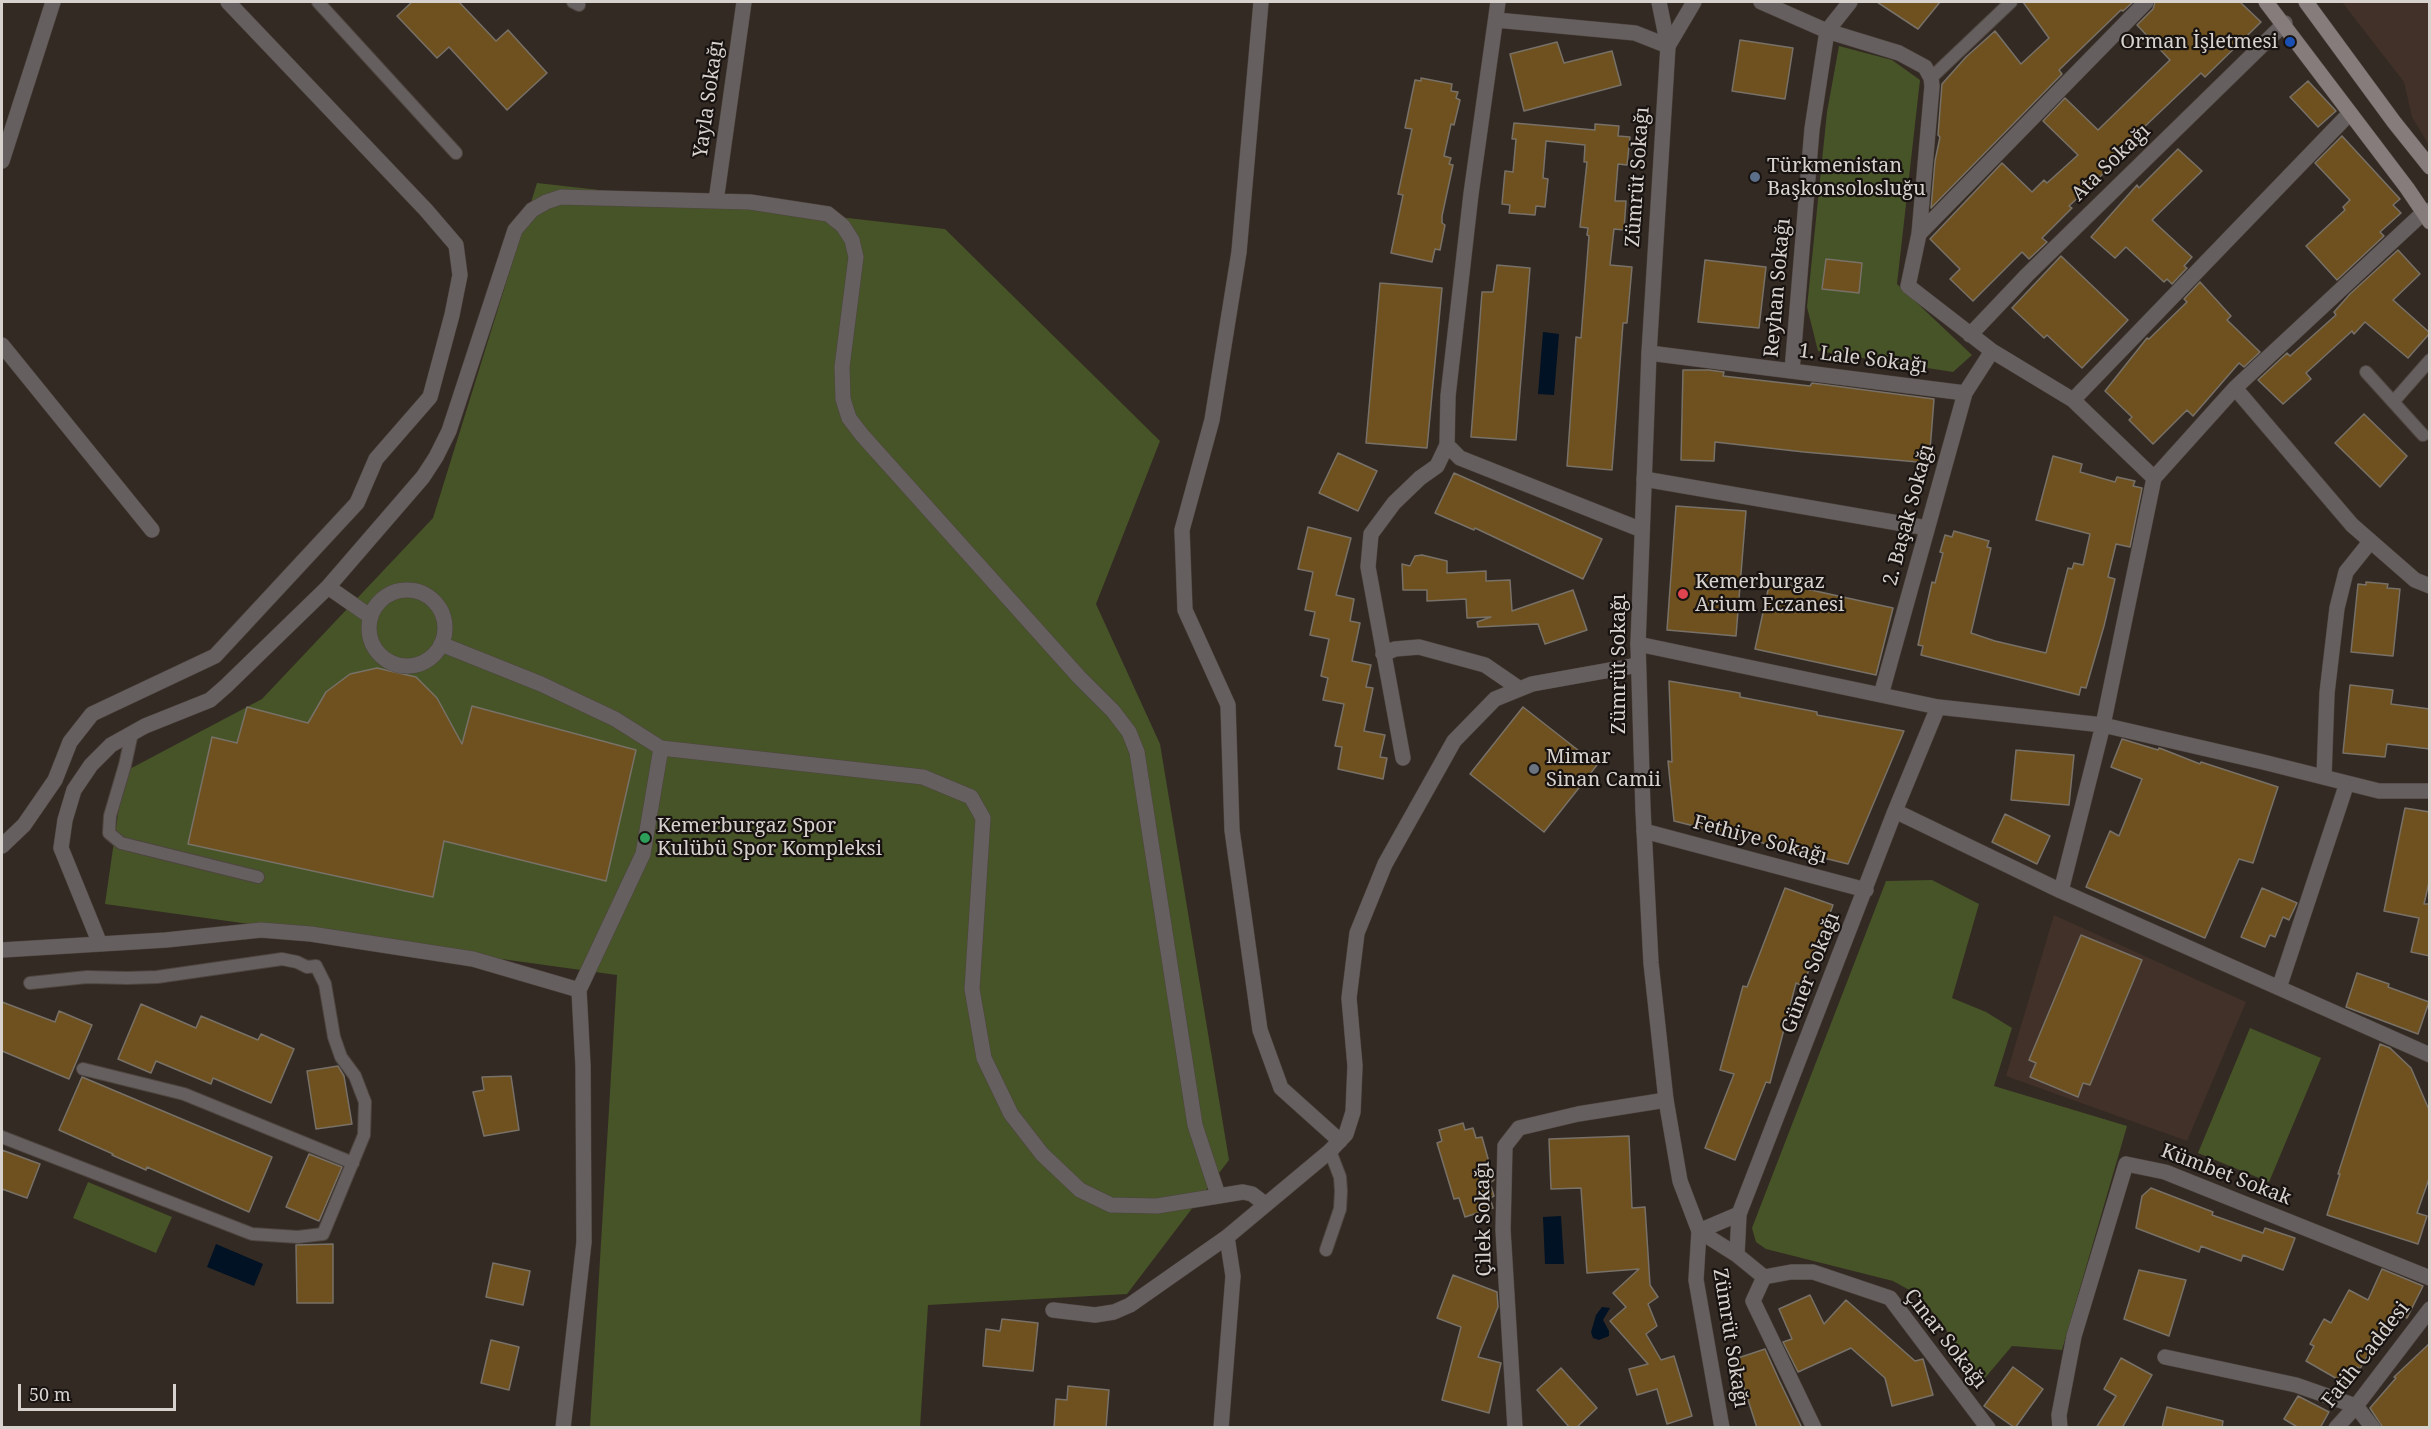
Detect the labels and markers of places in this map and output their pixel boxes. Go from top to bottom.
place label: Orman İşletmesi [2120,30,2278,54]
marker: Orman İşletmesi [2283,35,2297,49]
place label: Türkmenistan Başkonsolosluğu [1767,154,1926,201]
marker: Türkmenistan Başkonsolosluğu [1748,170,1762,184]
place label: Kemerburgaz Arium Eczanesi [1695,570,1845,617]
marker: Kemerburgaz Arium Eczanesi [1676,587,1690,601]
place label: Mimar Sinan Camii [1546,745,1661,792]
marker: Mimar Sinan Camii [1527,762,1541,776]
place label: Kemerburgaz Spor Kulübü Spor Kompleksi [657,814,882,861]
marker: Kemerburgaz Spor Kulübü Spor Kompleksi [638,831,652,845]

